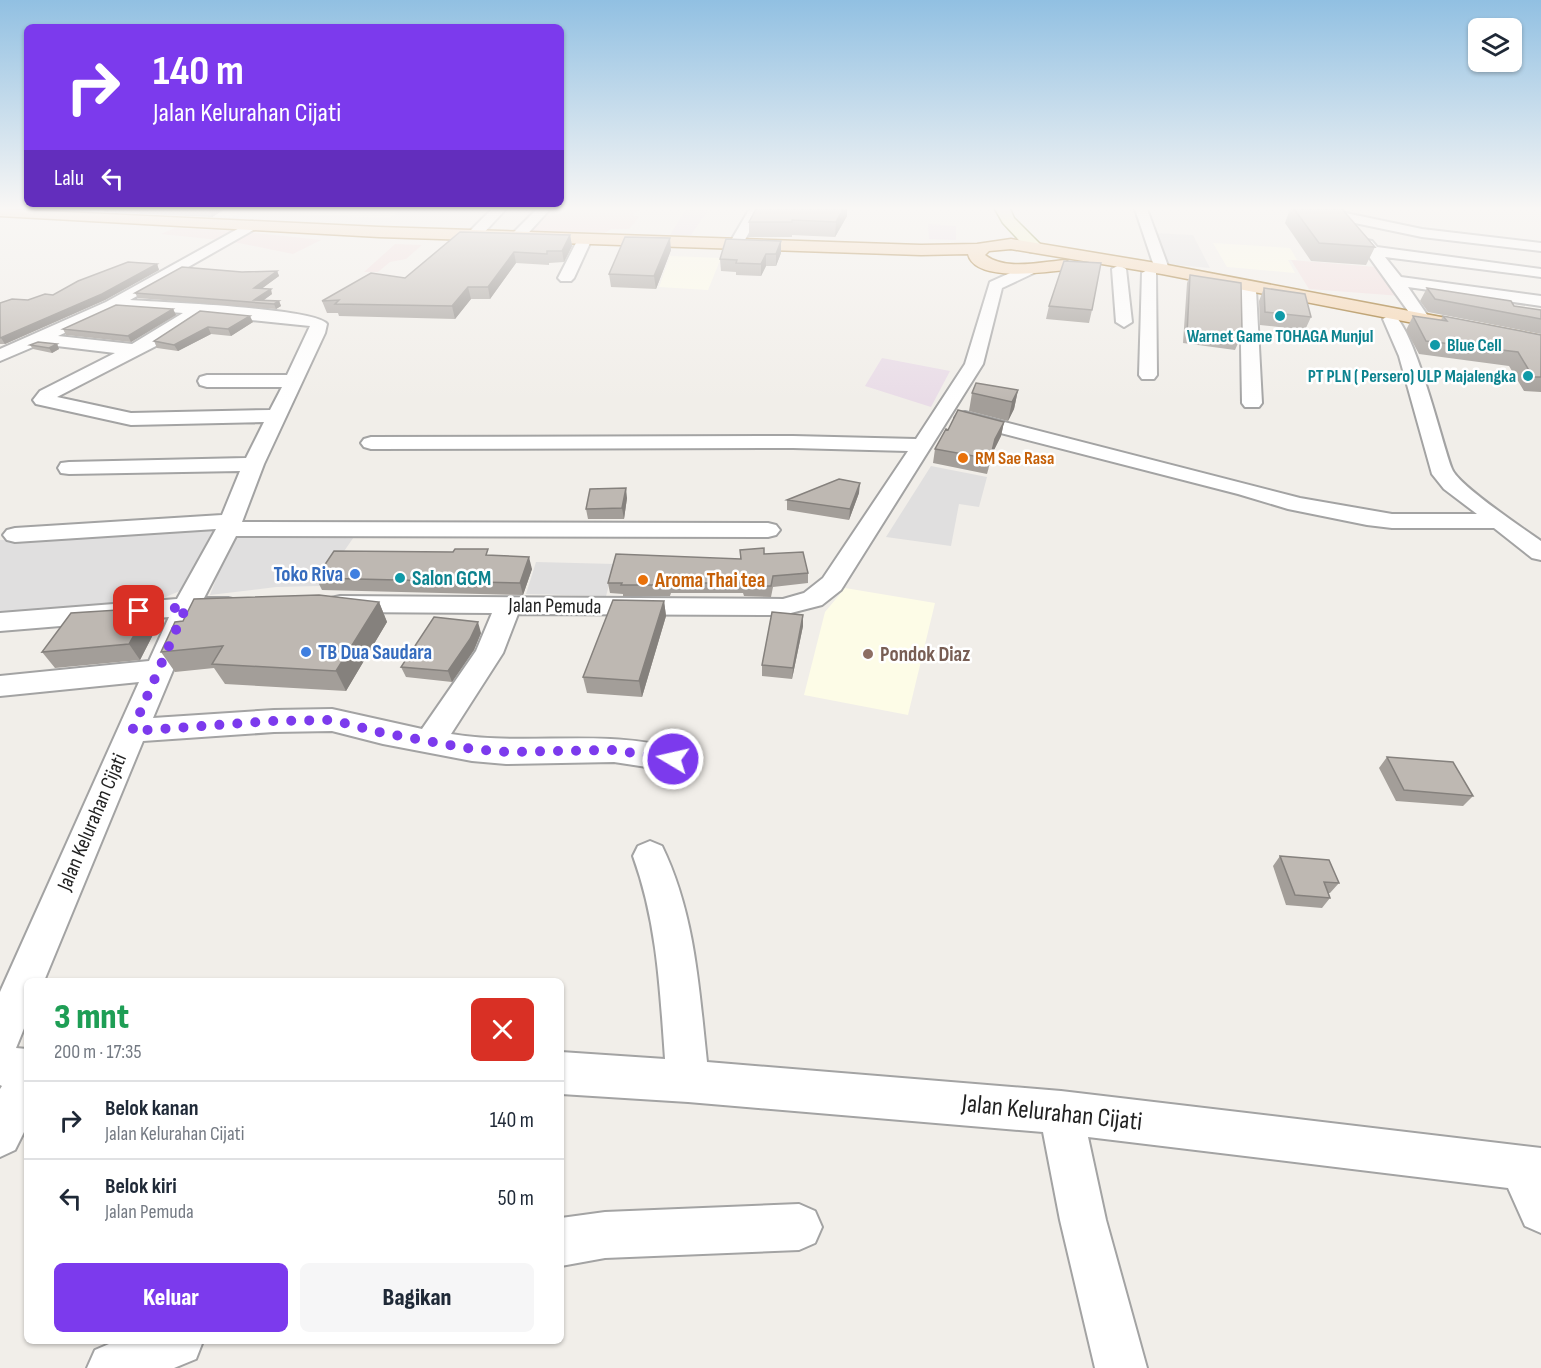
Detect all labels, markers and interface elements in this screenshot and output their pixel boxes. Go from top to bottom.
map controls [1468,18,1522,72]
button: layers [1468,18,1522,72]
text: 140 m [153,46,244,97]
icon: right [54,48,132,126]
text: Jalan Kelurahan Cijati [153,97,341,129]
icon: left [96,162,129,195]
text: Lalu [54,165,84,192]
marker: Warnet Game TOHAGA Munjul [1273,309,1287,323]
place label: Warnet Game TOHAGA Munjul [1187,326,1373,347]
place label: Blue Cell [1447,335,1502,356]
marker: Blue Cell [1428,338,1442,352]
place label: PT PLN ( Persero) ULP Majalengka [1308,366,1516,387]
marker: PT PLN ( Persero) ULP Majalengka [1521,369,1535,383]
place label: RM Sae Rasa [975,448,1054,469]
marker: RM Sae Rasa [956,451,970,465]
place label: Toko Riva [273,562,343,587]
place label: Salon GCM [412,566,491,591]
marker: Toko Riva [348,567,362,581]
place label: Aroma Thai tea [654,568,765,593]
marker: Salon GCM [393,571,407,585]
marker: Aroma Thai tea [636,573,650,587]
pin [113,585,164,636]
street label: Jalan Pemuda [507,593,602,619]
icon: arrive [122,594,155,627]
place label: TB Dua Saudara [318,640,432,665]
place label: Pondok Diaz [880,642,970,667]
marker: TB Dua Saudara [299,645,313,659]
marker: Pondok Diaz [861,647,875,661]
position arrow [641,727,705,791]
street label: Jalan Kelurahan Cijati [52,750,132,895]
text: 3 mnt [54,996,129,1039]
button: close [471,998,534,1061]
text: 200 m · 17:35 [54,1040,141,1064]
street label: Jalan Kelurahan Cijati [959,1088,1144,1138]
text: Belok kanan [105,1095,198,1122]
icon: right [54,1104,87,1137]
text: 140 m [490,1107,534,1134]
text: Jalan Kelurahan Cijati [105,1122,244,1146]
text: Belok kiri [105,1173,177,1200]
icon: left [54,1182,87,1215]
text: 50 m [498,1185,534,1212]
text: Jalan Pemuda [105,1200,194,1224]
button: Keluar [54,1263,288,1332]
button: Bagikan [300,1263,534,1332]

